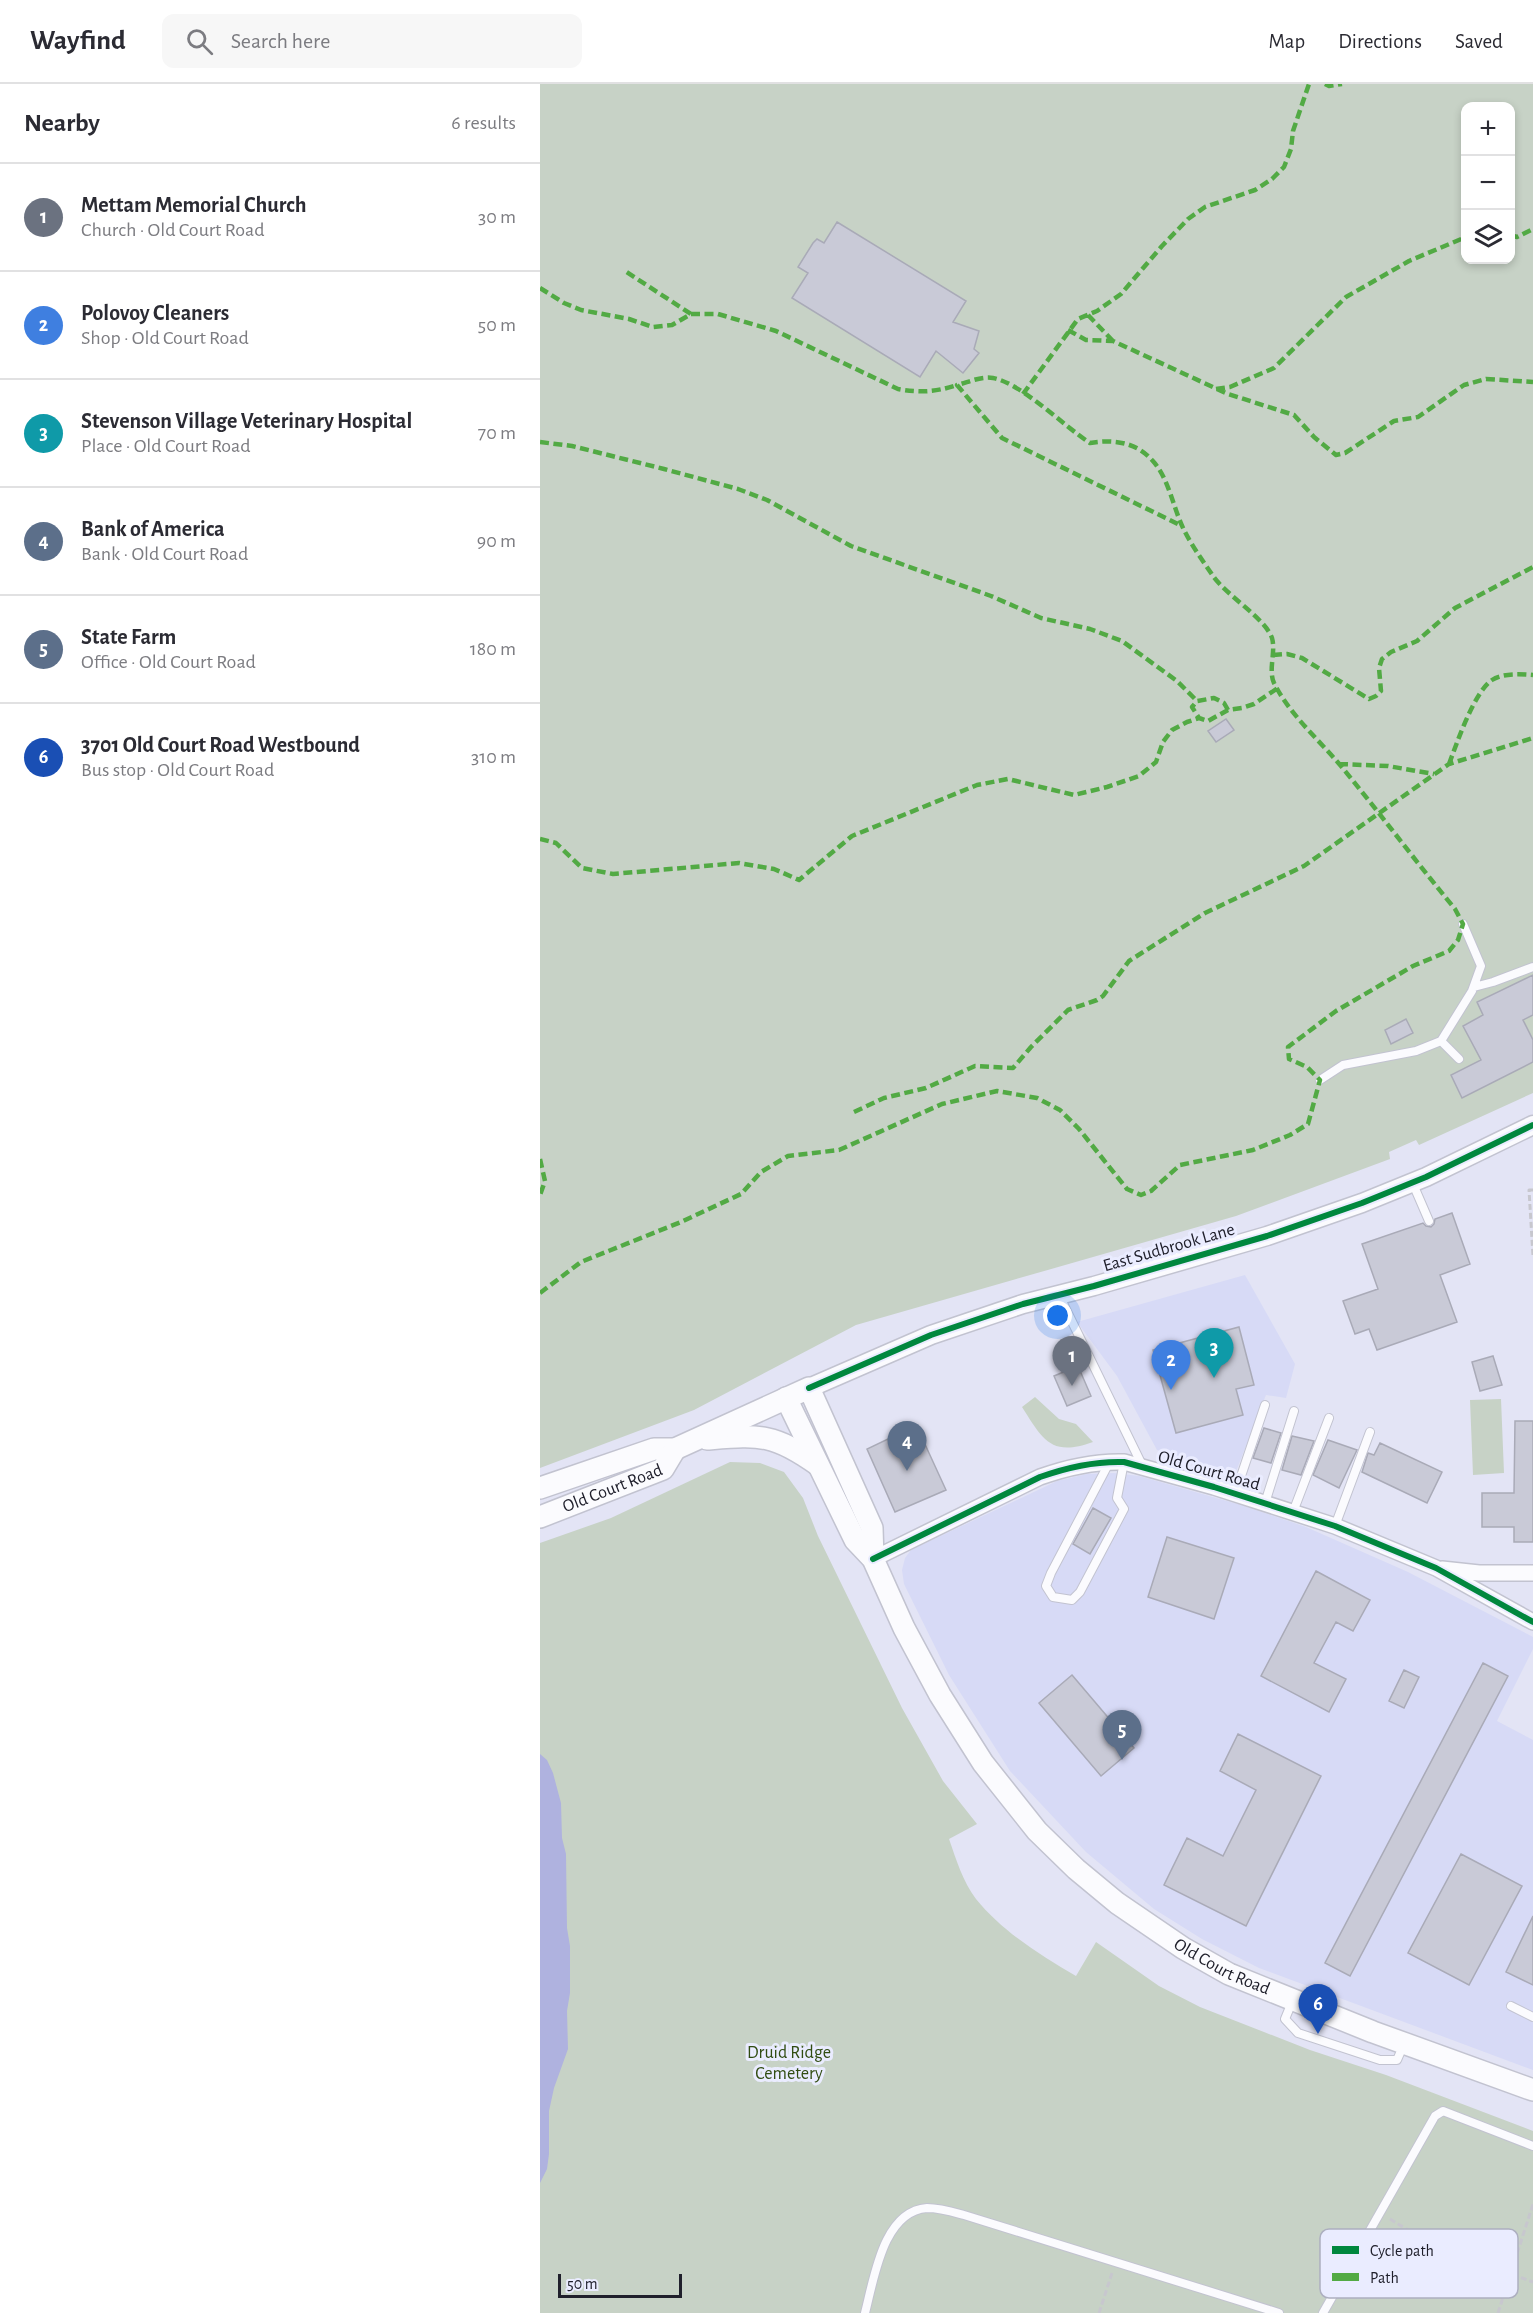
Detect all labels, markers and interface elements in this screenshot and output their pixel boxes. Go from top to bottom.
search box [162,14,582,68]
icon: search [183,25,216,58]
text: Wayfind [30,27,126,55]
text: Search here [231,30,330,52]
text: Map [1269,31,1305,52]
text: Directions [1338,31,1422,52]
text: Saved [1455,31,1503,52]
map controls [1461,102,1515,264]
button: + [1461,102,1515,156]
text: Nearby [24,110,100,136]
text: 6 results [451,113,516,133]
button: − [1461,156,1515,210]
text: Mettam Memorial Church [81,194,306,216]
text: 1 [40,207,47,227]
text: 30 m [478,207,516,227]
button: layers [1461,210,1515,264]
text: Church · Old Court Road [81,220,265,240]
text: Polovoy Cleaners [81,302,229,324]
text: 2 [39,315,48,335]
text: 50 m [478,315,516,335]
text: Shop · Old Court Road [81,328,249,348]
text: Stevenson Village Veterinary Hospital [81,410,412,432]
text: 3 [39,423,48,443]
text: 70 m [478,423,516,443]
text: Place · Old Court Road [81,436,251,456]
text: Bank of America [81,518,224,540]
text: 4 [38,531,49,551]
text: 90 m [477,531,516,551]
text: Bank · Old Court Road [81,544,248,564]
text: State Farm [81,626,176,648]
text: 5 [39,639,48,659]
text: 180 m [470,639,516,659]
text: Office · Old Court Road [81,652,256,672]
text: 3701 Old Court Road Westbound [81,734,360,756]
text: 6 [39,747,48,767]
text: 310 m [471,747,516,767]
text: Bus stop · Old Court Road [81,760,274,780]
street label: East Sudbrook Lane [1101,1221,1237,1275]
your location [1043,1301,1072,1330]
pin: 3 [1194,1328,1234,1378]
pin: 1 [1052,1336,1092,1386]
pin: 2 [1152,1340,1190,1390]
pin: 4 [888,1422,926,1471]
street label: Old Court Road [1156,1448,1262,1494]
street label: Old Court Road [560,1461,665,1516]
pin: 5 [1102,1710,1142,1760]
street label: Old Court Road [1170,1935,1272,1999]
pin: 6 [1298,1984,1338,2034]
park label: Druid Ridge Cemetery [747,2044,831,2083]
legend [1320,2229,1518,2298]
text: Cycle path [1370,2243,1434,2260]
text: Path [1370,2270,1399,2286]
scale bar [558,2271,682,2298]
text: 50 m [567,2276,598,2292]

